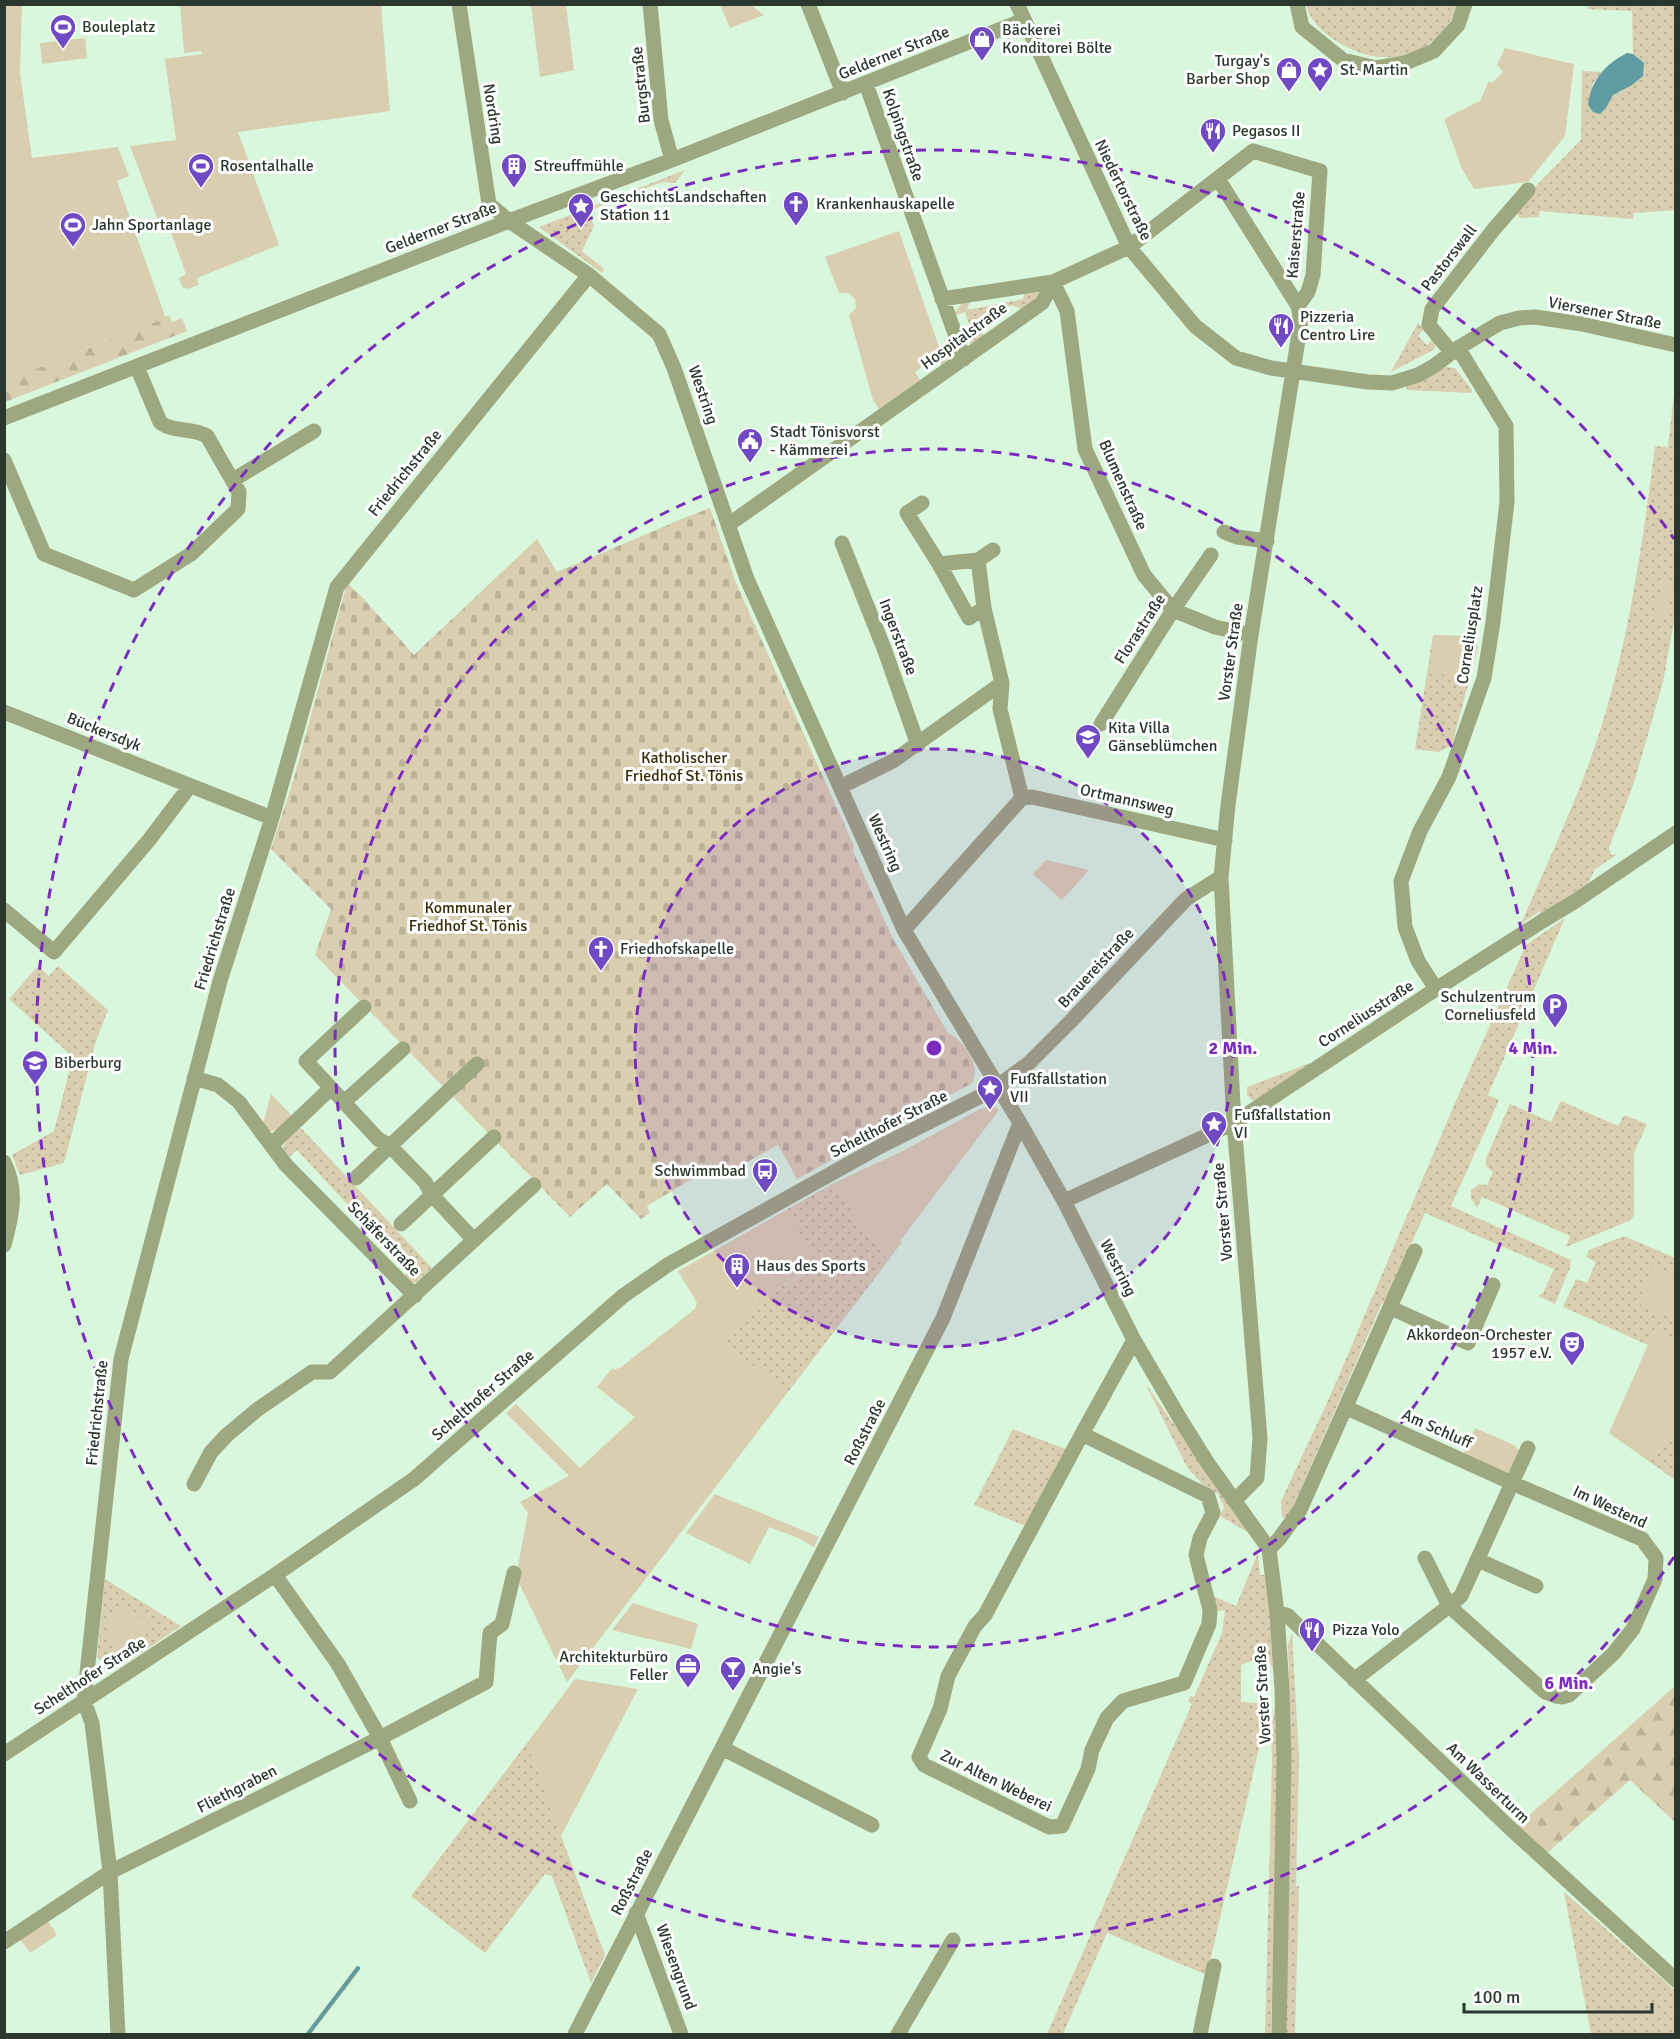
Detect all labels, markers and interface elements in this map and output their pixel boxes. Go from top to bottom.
sports icon: Bouleplatz [48,12,78,50]
place label: Bouleplatz [82,17,155,37]
place label: Bäckerei Konditorei Bölte [1002,20,1112,58]
street label: Gelderner Straße [836,22,952,84]
shop icon: Bäckerei Konditorei Bölte [967,24,997,62]
street label: Burgstraße [627,46,655,124]
place label: Turgay's Barber Shop [1186,51,1270,89]
shop icon: Turgay's Barber Shop [1274,55,1304,93]
place icon: St. Martin [1305,55,1335,93]
place label: St. Martin [1340,60,1408,80]
street label: Nordring [478,82,508,146]
street label: Kolpingstraße [878,86,928,184]
restaurant icon: Pegasos II [1198,116,1228,154]
place label: Pegasos II [1232,121,1300,141]
street label: Niedertorstraße [1090,136,1156,244]
sports icon: Rosentalhalle [186,151,216,189]
building icon: Streuffmühle [499,151,529,189]
place label: Rosentalhalle [220,156,314,176]
place label: Streuffmühle [534,156,624,176]
place label: GeschichtsLandschaften Station 11 [600,187,767,225]
church icon: Krankenhauskapelle [781,189,811,227]
place icon: GeschichtsLandschaften Station 11 [566,191,596,229]
street label: Kaiserstraße [1282,191,1310,279]
place label: Krankenhauskapelle [816,194,955,214]
street label: Gelderner Straße [382,198,500,258]
sports icon: Jahn Sportanlage [58,210,88,248]
place label: Jahn Sportanlage [92,215,211,235]
street label: Pastorswall [1417,220,1481,295]
street label: Viersener Straße [1547,292,1663,334]
street label: Hospitalstraße [917,298,1011,374]
place label: Pizzeria Centro Lire [1300,307,1375,345]
restaurant icon: Pizzeria Centro Lire [1266,311,1296,349]
street label: Westring [684,363,722,427]
place label: Stadt Tönisvorst - Kämmerei [770,422,880,460]
street label: Friedrichstraße [364,425,446,521]
public building icon: Stadt Tönisvorst - Kämmerei [735,426,765,464]
street label: Blumenstraße [1094,437,1152,533]
street label: Corneliusplatz [1452,584,1488,686]
street label: Florastraße [1110,590,1170,668]
street label: Ingerstraße [874,596,922,678]
street label: Vorster Straße [1214,602,1248,702]
street label: Bückersdyk [64,708,144,756]
place label: Kita Villa Gänseblümchen [1108,718,1218,756]
school or university icon: Kita Villa Gänseblümchen [1073,722,1103,760]
park label: Katholischer Friedhof St. Tönis [625,748,743,786]
street label: Ortmannsweg [1078,780,1176,820]
street label: Westring [863,811,907,875]
street label: Friedrichstraße [190,885,240,993]
park label: Kommunaler Friedhof St. Tönis [409,898,527,936]
street label: Brauereistraße [1054,924,1138,1012]
church icon: Friedhofskapelle [586,934,616,972]
place label: Friedhofskapelle [620,939,734,959]
street label: Corneliusstraße [1315,976,1417,1052]
place label: Schulzentrum Corneliusfeld [1440,987,1536,1025]
parking icon: Schulzentrum Corneliusfeld [1540,991,1570,1029]
text: 2 Min. [1208,1037,1258,1059]
text: 4 Min. [1508,1037,1558,1059]
centre of rings [924,1038,944,1058]
school or university icon: Biberburg [20,1048,50,1086]
place label: Biberburg [54,1053,122,1073]
place label: Fußfallstation VII [1010,1069,1107,1107]
place icon: Fußfallstation VII [975,1073,1005,1111]
street label: Schelthofer Straße [827,1086,951,1162]
place label: Fußfallstation VI [1234,1105,1331,1143]
place icon: Fußfallstation VI [1199,1109,1229,1147]
bus stop icon: Schwimmbad [750,1156,780,1194]
place label: Schwimmbad [655,1161,746,1181]
street label: Vorster Straße [1209,1162,1237,1262]
street label: Schäferstraße [343,1197,425,1281]
street label: Westring [1095,1236,1141,1300]
building icon: Haus des Sports [722,1251,752,1289]
place label: Haus des Sports [756,1256,866,1276]
place label: Akkordeon-Orchester 1957 e.V. [1407,1325,1552,1363]
theatre icon: Akkordeon-Orchester 1957 e.V. [1557,1329,1587,1367]
street label: Schelthofer Straße [428,1345,538,1445]
street label: Friedrichstraße [82,1359,112,1467]
street label: Roßstraße [840,1395,890,1469]
street label: Am Schluff [1399,1405,1476,1454]
street label: Im Westend [1570,1481,1650,1533]
restaurant icon: Pizza Yolo [1297,1615,1327,1653]
place label: Pizza Yolo [1332,1620,1400,1640]
street label: Schelthofer Straße [30,1632,150,1720]
street label: Vorster Straße [1250,1645,1276,1745]
place label: Architekturbüro Feller [559,1647,668,1685]
office icon: Architekturbüro Feller [673,1651,703,1689]
bar icon: Angie's [718,1654,748,1692]
place label: Angie's [752,1659,802,1679]
text: 6 Min. [1544,1672,1594,1694]
street label: Am Wasserturm [1442,1738,1534,1828]
street label: Zur Alten Weberei [937,1745,1055,1817]
street label: Fliethgraben [194,1760,280,1818]
street label: Roßstraße [607,1845,657,1919]
street label: Wiesengrund [651,1921,701,2013]
scale bar [1464,1976,1652,2014]
text: 100 m [1473,1986,1520,2008]

